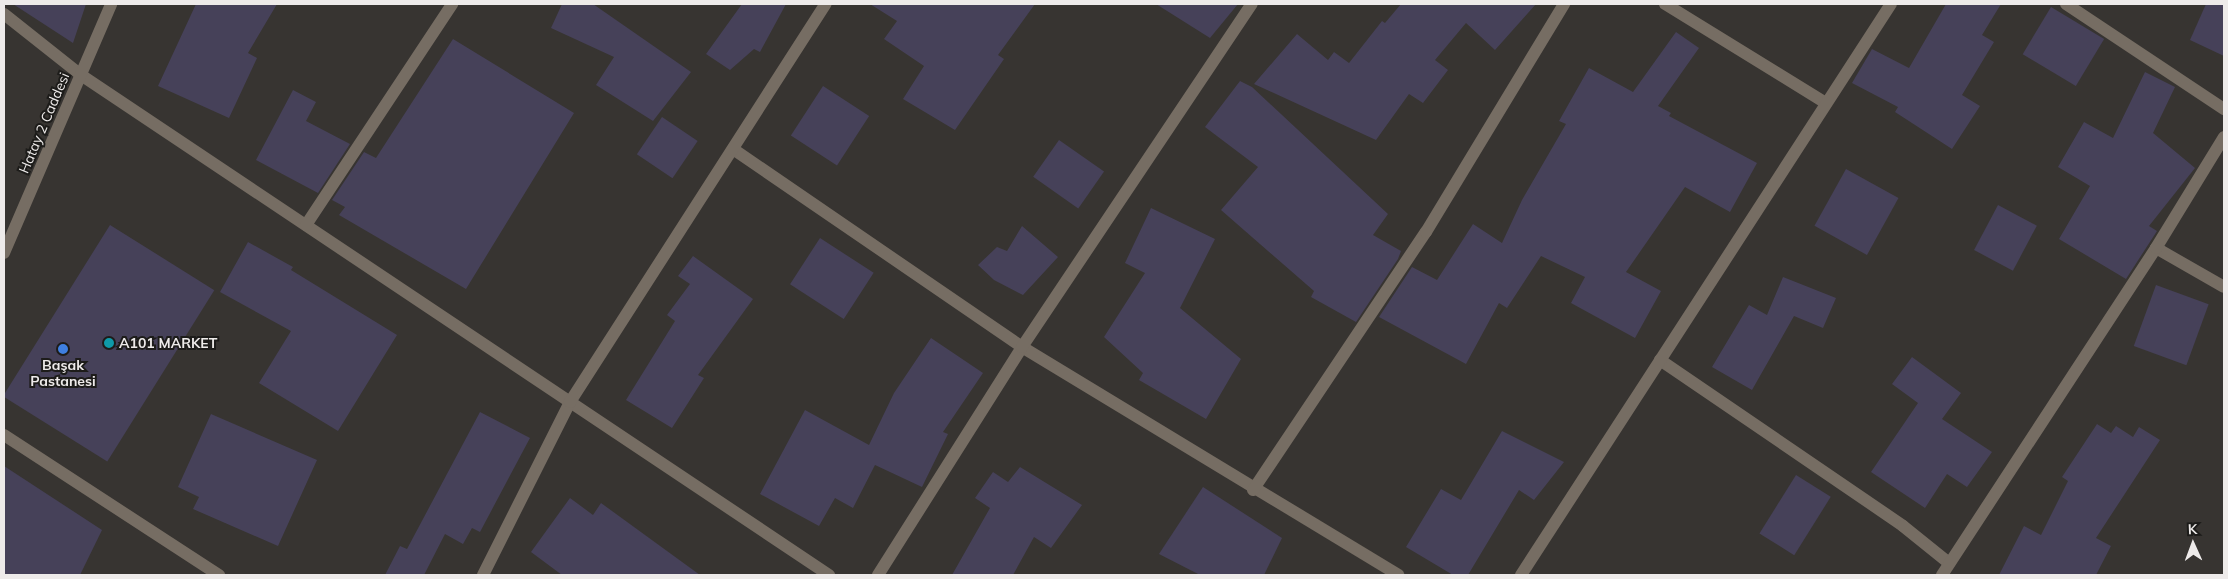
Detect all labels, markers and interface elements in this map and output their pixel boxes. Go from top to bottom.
street label: Hatay 2 Caddesi [15,70,73,176]
place label: A101 MARKET [119,335,217,351]
marker: A101 MARKET [103,337,115,349]
marker: Başak Pastanesi [57,343,69,355]
place label: Başak Pastanesi [30,357,96,390]
north arrow [2168,519,2218,569]
text: K [2187,520,2197,538]

